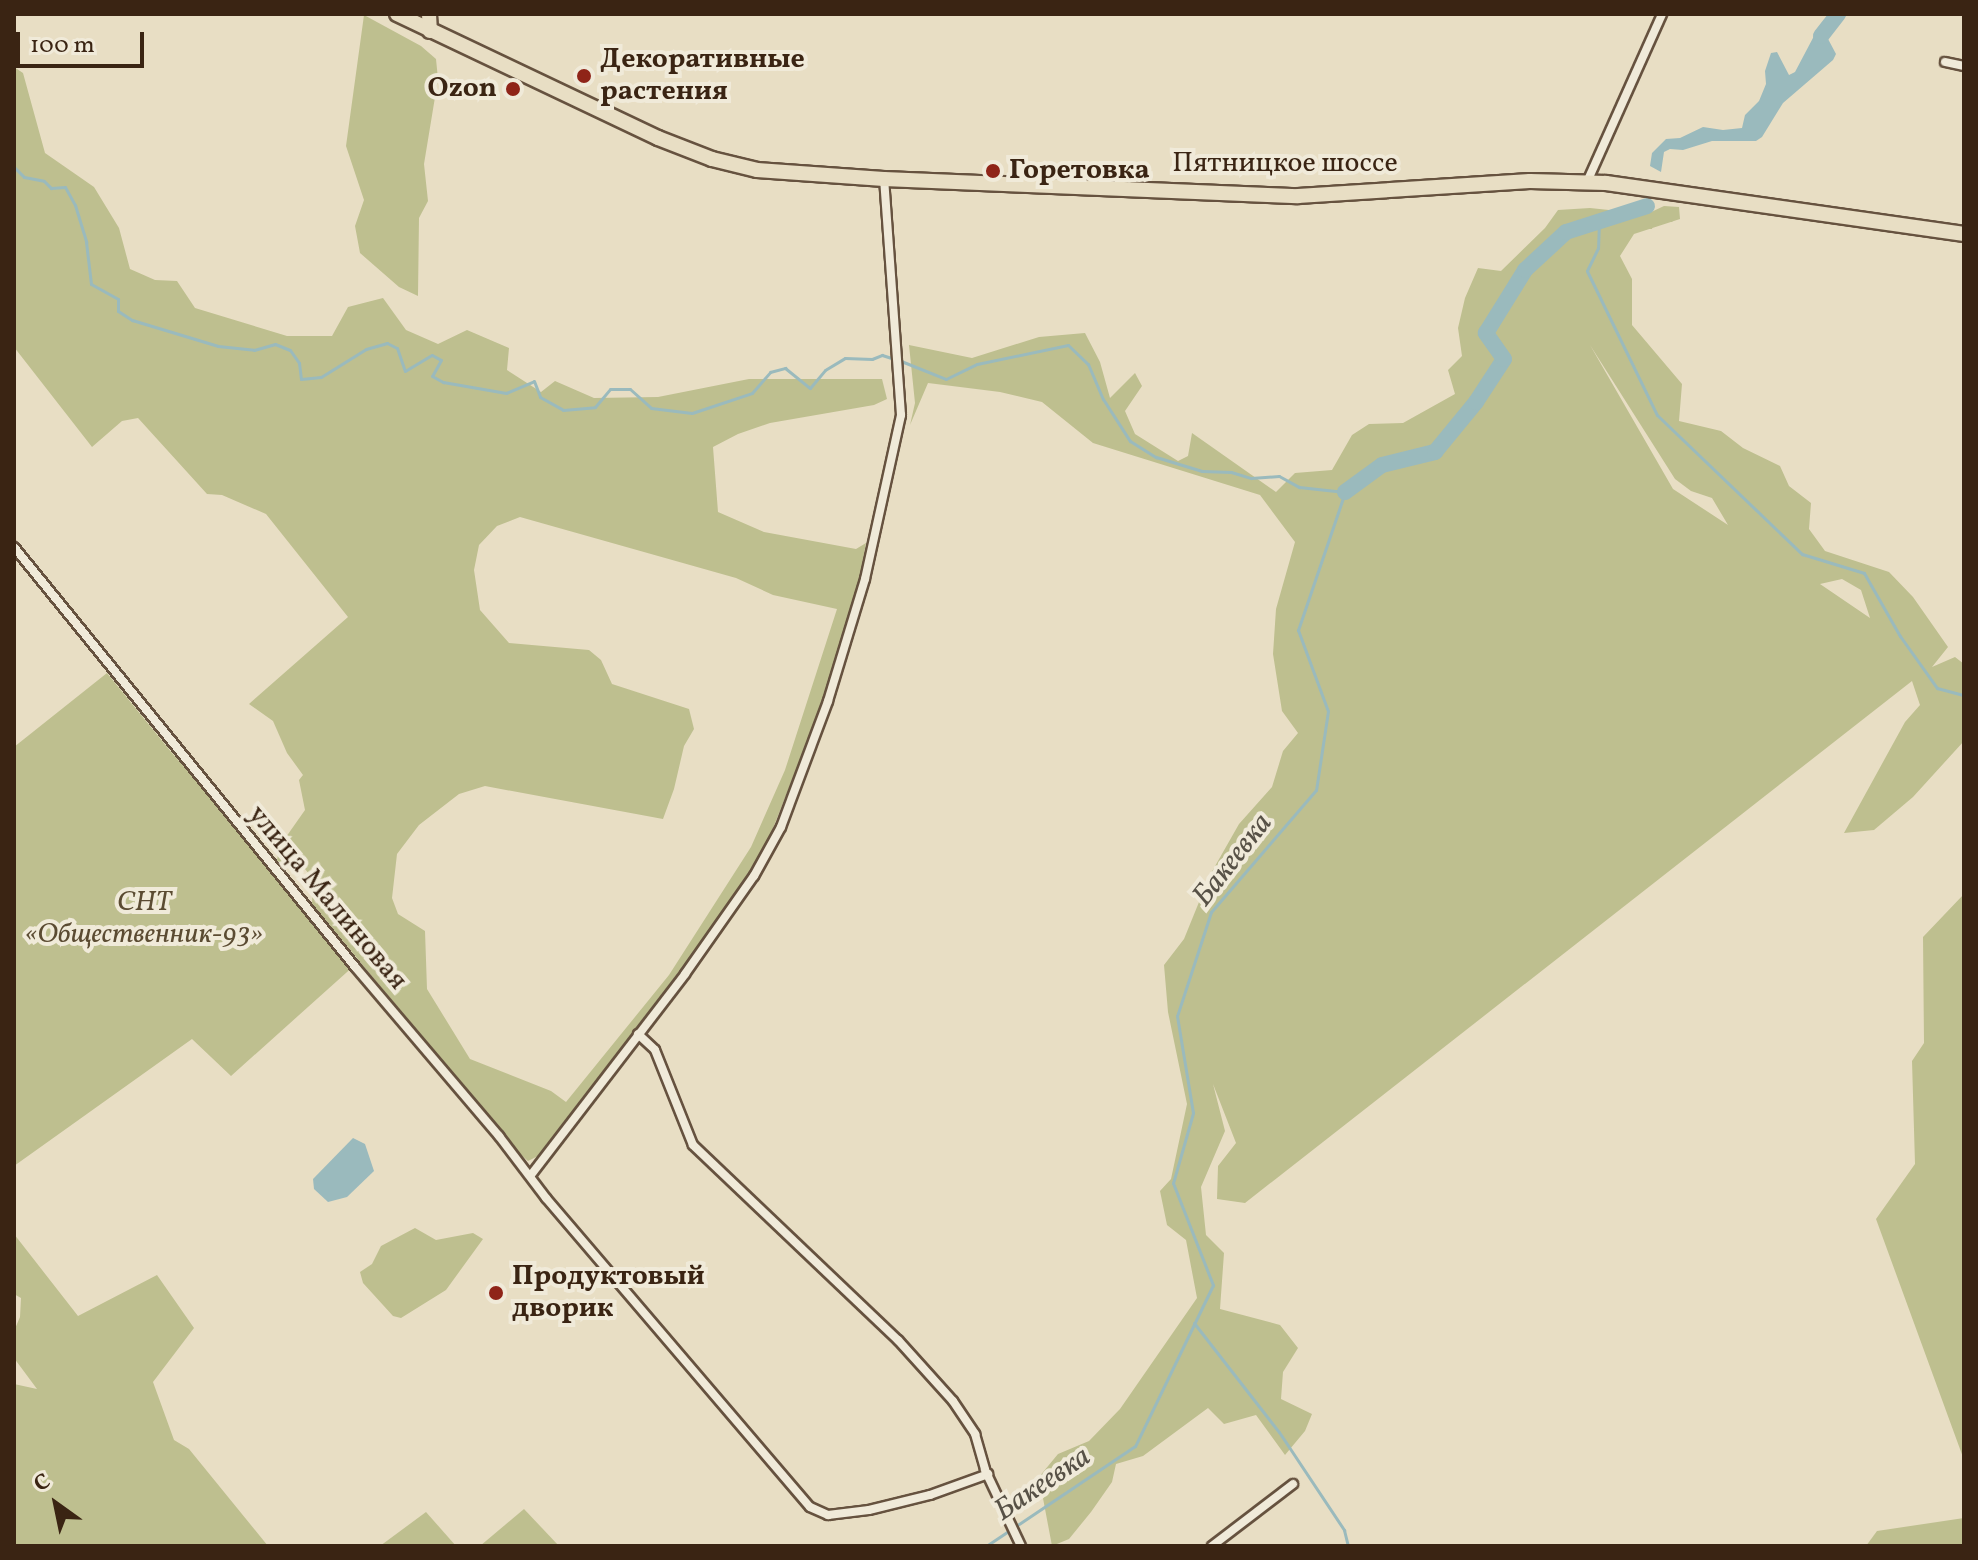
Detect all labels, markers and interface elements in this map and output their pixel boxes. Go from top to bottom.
scale bar [20,16,148,66]
text: 100 m [30,29,95,63]
place label: Декоративные растения [600,43,805,109]
marker: Декоративные растения [575,67,593,85]
place label: Ozon [427,72,497,106]
marker: Ozon [504,80,522,98]
street label: Пятницкое шоссе [1172,147,1398,181]
place label: Горетовка [1009,154,1150,188]
marker: Горетовка [984,162,1002,180]
street label: улица Малиновая [240,799,414,997]
water label: Бакеевка [1186,806,1280,914]
park label: СНТ «Общественник-93» [25,886,263,952]
place label: Продуктовый дворик [512,1260,705,1326]
marker: Продуктовый дворик [487,1284,505,1302]
water label: Бакеевка [988,1439,1098,1529]
north arrow [16,1464,96,1544]
text: С [28,1467,57,1500]

